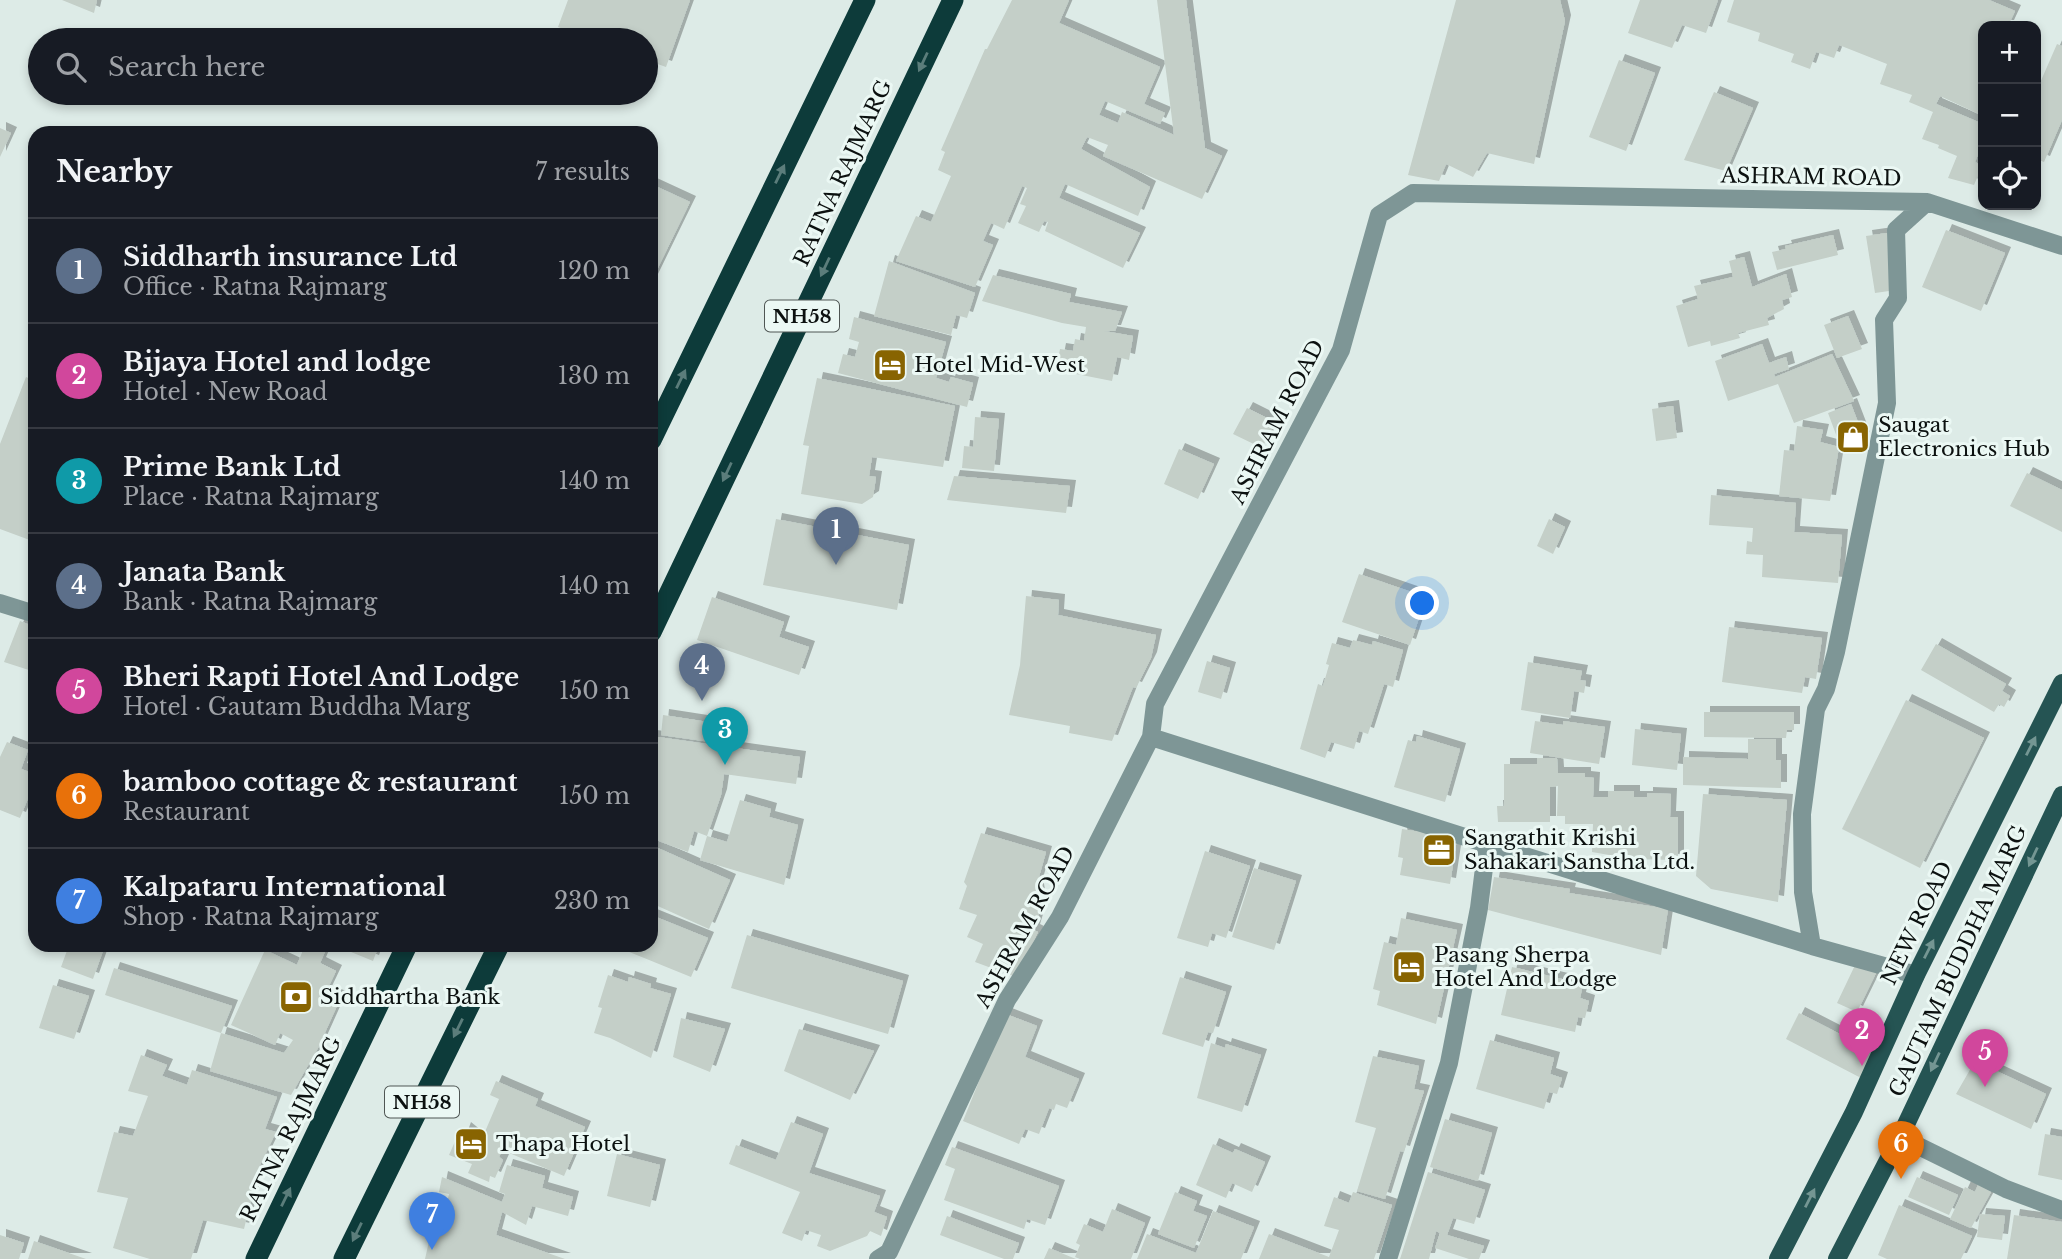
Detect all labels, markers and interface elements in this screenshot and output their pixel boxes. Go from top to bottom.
map controls [1978,21,2041,210]
button: + [1978,21,2041,84]
search box [28,28,658,105]
icon: search [52,48,90,86]
text: Search here [108,51,265,83]
one-way arrow [917,52,929,72]
street label: RATNA RAJMARG [788,76,898,270]
button: − [1978,84,2041,147]
button: locate [1978,147,2041,210]
text: Nearby [56,153,172,190]
text: 7 results [535,158,630,186]
street label: ASHRAM ROAD [1719,162,1902,192]
one-way arrow [775,164,786,184]
text: Siddharth insurance Ltd [123,241,458,273]
text: 1 [74,257,84,285]
text: 120 m [558,257,630,285]
one-way arrow [819,257,831,277]
text: Office · Ratna Rajmarg [123,273,387,301]
road number: NH58 [765,300,839,332]
street label: ASHRAM ROAD [1224,335,1330,509]
text: Bijaya Hotel and lodge [123,346,431,378]
hotel icon: Hotel Mid-West [871,346,909,384]
place label: Hotel Mid-West [914,352,1085,378]
text: 2 [72,362,86,390]
text: 130 m [558,362,630,390]
one-way arrow [675,369,686,389]
text: Hotel · New Road [123,378,328,406]
place label: Saugat Electronics Hub [1878,412,2050,462]
shop icon: Saugat Electronics Hub [1834,418,1872,456]
text: Prime Bank Ltd [123,451,341,483]
one-way arrow [722,462,733,482]
text: 3 [72,467,86,495]
text: 140 m [559,467,630,495]
text: Place · Ratna Rajmarg [123,483,379,511]
pin: 1 [813,507,859,565]
text: Janata Bank [123,556,285,588]
text: 4 [71,572,87,600]
text: 140 m [559,572,630,600]
your location [1405,586,1439,620]
text: Bank · Ratna Rajmarg [123,588,377,616]
pin: 4 [679,643,725,701]
text: Bheri Rapti Hotel And Lodge [123,661,519,693]
text: 5 [72,677,86,705]
text: 150 m [559,677,630,705]
text: Hotel · Gautam Buddha Marg [123,693,470,721]
pin: 3 [702,707,748,765]
one-way arrow [2024,735,2036,755]
text: bamboo cottage & restaurant [123,766,518,798]
text: 6 [71,782,87,810]
text: 150 m [559,782,630,810]
text: Restaurant [123,798,250,826]
street label: GAUTAM BUDDHA MARG [1883,821,2033,1101]
place label: Sangathit Krishi Sahakari Sanstha Ltd. [1464,825,1695,875]
office icon: Sangathit Krishi Sahakari Sanstha Ltd. [1420,831,1458,869]
street label: ASHRAM ROAD [969,842,1080,1013]
one-way arrow [2027,847,2038,867]
street label: NEW ROAD [1876,857,1958,989]
text: Kalpataru International [123,871,446,903]
text: 7 [73,887,85,915]
text: 230 m [554,887,630,915]
text: Shop · Ratna Rajmarg [123,903,379,931]
one-way arrow [1923,939,1934,959]
place label: Pasang Sherpa Hotel And Lodge [1434,942,1617,992]
hotel icon: Pasang Sherpa Hotel And Lodge [1390,948,1428,986]
bank icon: Siddhartha Bank [277,978,315,1016]
place label: Siddhartha Bank [320,984,500,1010]
pin: 2 [1839,1008,1885,1066]
one-way arrow [453,1018,464,1038]
pin: 5 [1962,1029,2008,1087]
street label: RATNA RAJMARG [235,1032,347,1226]
one-way arrow [1929,1052,1941,1072]
road number: NH58 [385,1086,459,1118]
pin: 6 [1878,1121,1924,1179]
hotel icon: Thapa Hotel [452,1125,490,1163]
place label: Thapa Hotel [496,1131,630,1157]
one-way arrow [280,1187,292,1207]
one-way arrow [1804,1188,1815,1208]
pin: 7 [409,1192,455,1250]
one-way arrow [352,1222,363,1242]

